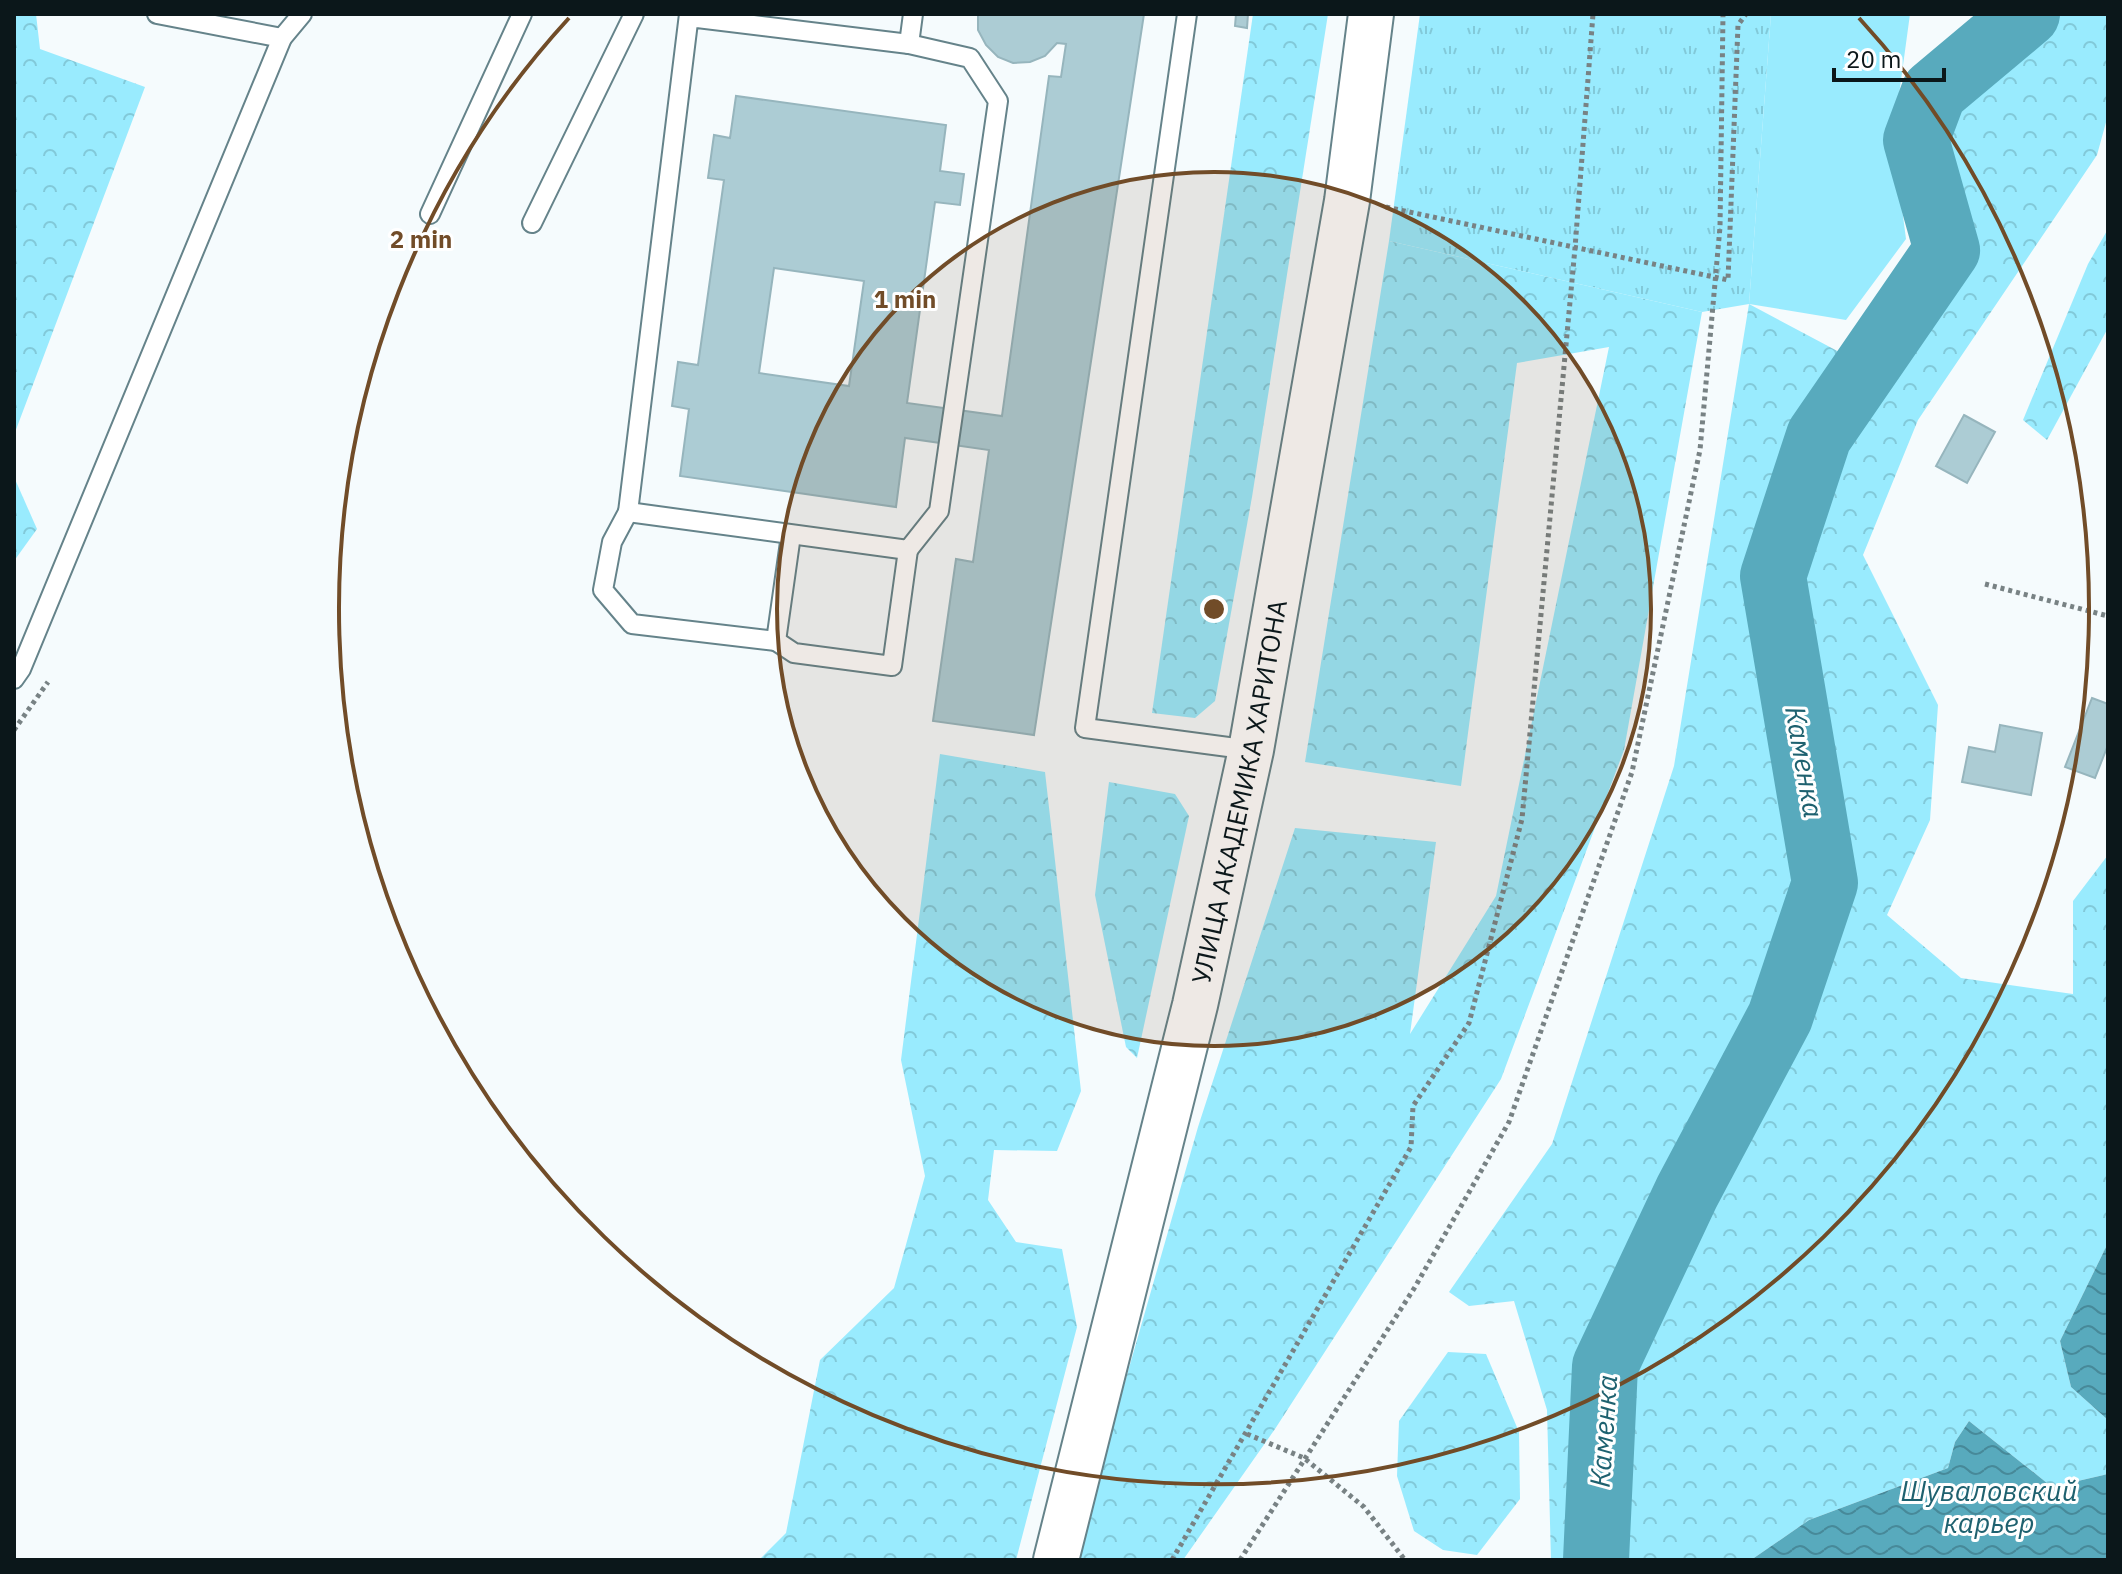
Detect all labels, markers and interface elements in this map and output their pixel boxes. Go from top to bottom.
scale bar [1834,32,1944,82]
text: 20 m [1846,43,1901,75]
text: 2 min [390,223,452,255]
text: 1 min [874,283,936,315]
centre of rings [1200,595,1228,623]
street label: УЛИЦА АКАДЕМИКА ХАРИТОНА [1183,596,1294,987]
water label: Каменка [1777,703,1833,821]
water label: Каменка [1581,1374,1625,1488]
water label: Шуваловский карьер [1901,1472,2077,1541]

